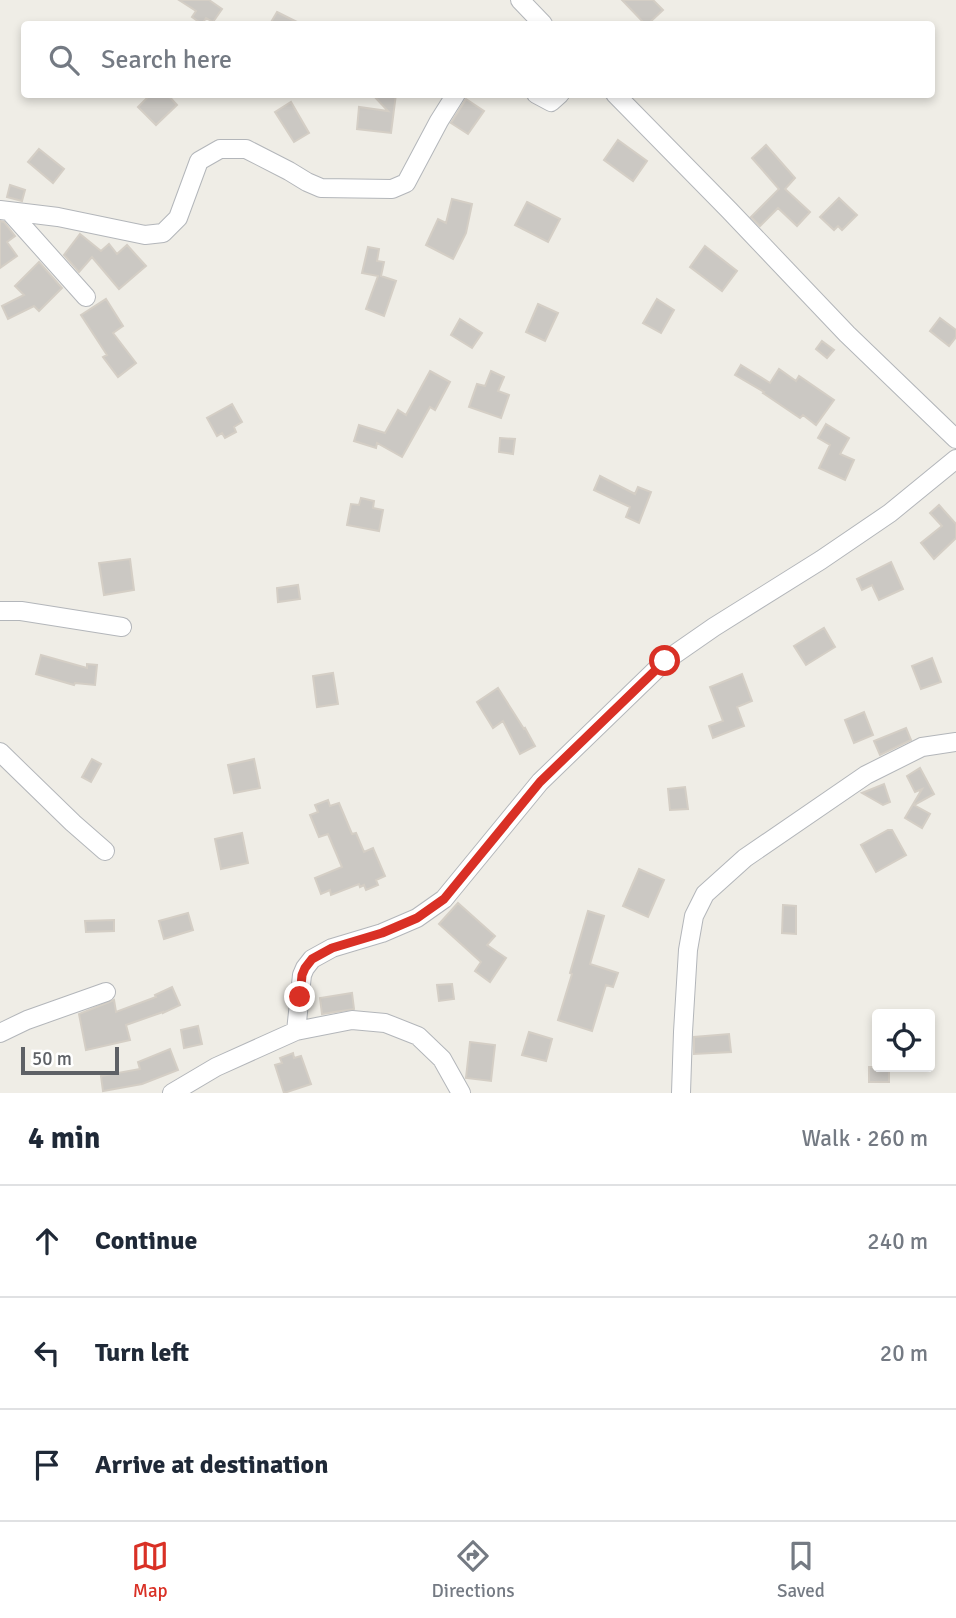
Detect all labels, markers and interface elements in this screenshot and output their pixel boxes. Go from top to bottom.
search box [21,21,935,98]
icon: search [45,41,83,79]
text: Search here [101,44,232,76]
route start [649,645,680,676]
route end [284,981,315,1012]
map controls [872,1009,935,1072]
button: locate [872,1009,935,1072]
scale bar [21,1044,119,1076]
text: 50 m [32,1047,72,1071]
text: 4 min [28,1120,100,1157]
text: Walk · 260 m [802,1124,928,1153]
icon: ahead [28,1222,66,1260]
text: Continue [95,1225,197,1257]
text: 240 m [867,1227,928,1256]
icon: left [28,1334,66,1372]
text: Turn left [95,1337,189,1369]
text: 20 m [880,1339,928,1368]
icon: arrive [28,1446,66,1484]
text: Arrive at destination [95,1449,328,1481]
tab: Map [131,1537,169,1603]
tab: Directions [432,1537,515,1603]
tab: Saved [777,1537,825,1603]

